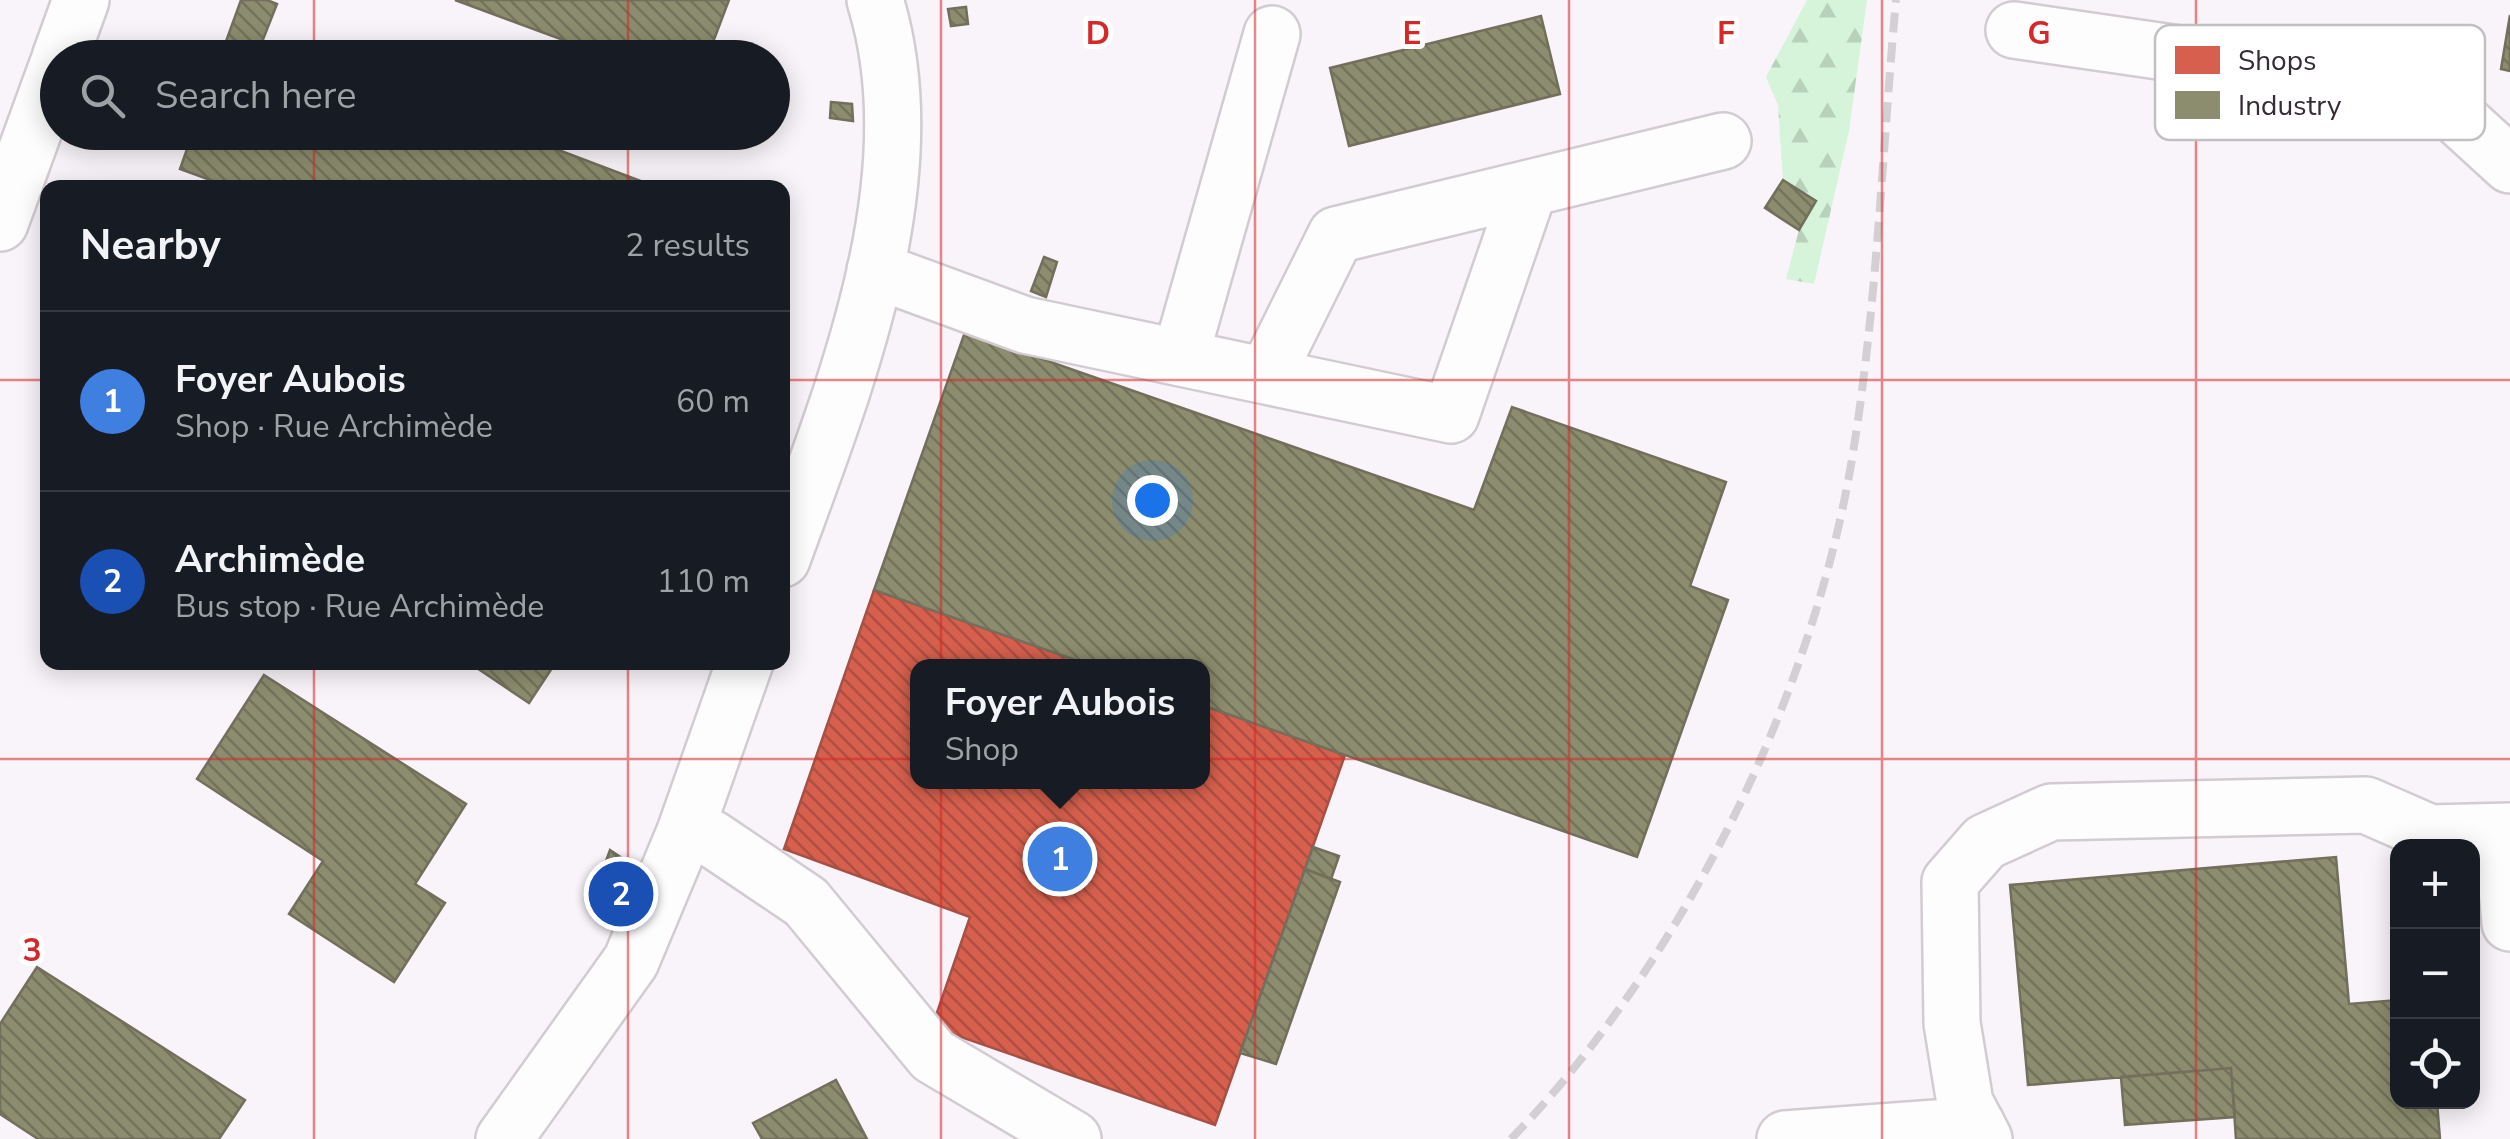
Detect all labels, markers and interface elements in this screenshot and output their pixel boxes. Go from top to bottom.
text: D [1086,12,1110,55]
text: E [1402,12,1422,55]
text: F [1717,12,1735,55]
text: G [2027,12,2051,55]
legend [2155,25,2485,140]
search box [40,40,790,150]
text: Shops [2238,42,2316,80]
icon: search [75,68,130,123]
text: Search here [155,70,356,121]
text: Industry [2238,87,2342,125]
text: Nearby [80,217,221,274]
text: 2 results [625,224,750,267]
text: Foyer Aubois [175,354,406,405]
text: 1 [103,380,122,423]
text: 60 m [676,380,750,423]
text: Shop · Rue Archimède [175,405,493,448]
your location [1127,475,1178,526]
text: Archimède [175,534,365,585]
text: 2 [103,560,122,603]
text: 110 m [657,560,750,603]
text: Bus stop · Rue Archimède [175,585,544,628]
popup [910,659,1210,789]
text: Foyer Aubois [945,677,1175,728]
text: Shop [945,728,1019,771]
pin: 1 [1028,822,1092,896]
map controls [2390,839,2480,1109]
button: + [2390,839,2480,929]
pin: 2 [588,856,654,932]
text: 3 [22,929,42,972]
button: − [2390,929,2480,1019]
button: locate [2390,1019,2480,1109]

